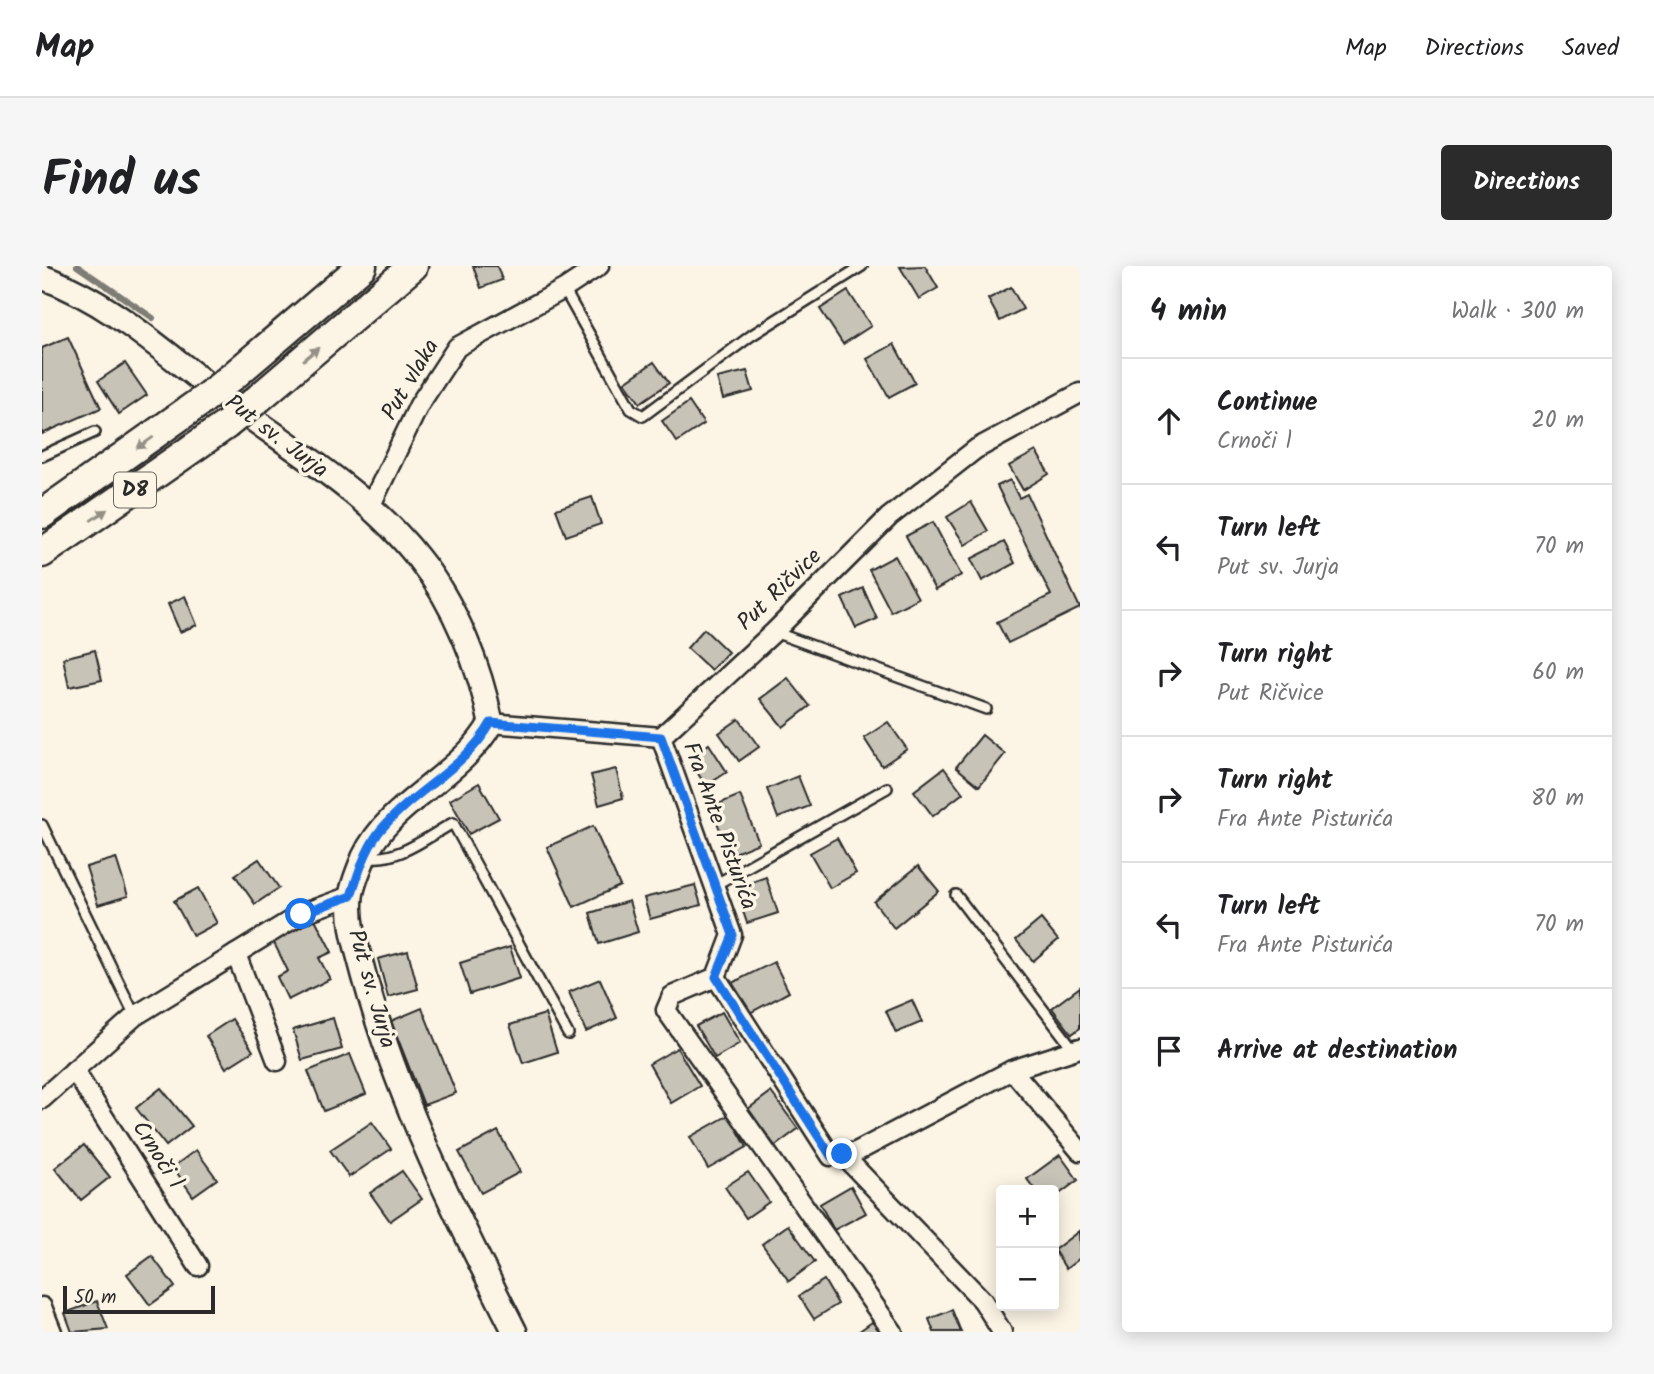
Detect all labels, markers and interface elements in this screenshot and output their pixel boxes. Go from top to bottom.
text: Map [35,22,95,75]
text: Map [1345,29,1387,68]
text: Directions [1425,29,1524,68]
text: Saved [1562,29,1619,68]
text: Find us [42,143,200,221]
button: Directions [1441,145,1612,220]
text: 4 min [1150,288,1227,336]
text: Walk · 300 m [1451,294,1584,330]
street label: Put vlaka [373,332,449,428]
one-way arrow [303,347,320,362]
text: Continue [1217,382,1318,424]
street label: Put sv. Jurja [216,386,336,488]
icon: ahead [1150,402,1188,440]
text: 20 m [1532,403,1584,439]
text: Crnoči l [1217,424,1292,460]
one-way arrow [136,436,154,450]
road number: D8 [114,472,156,508]
one-way arrow [90,508,108,522]
text: Turn left [1217,508,1320,550]
icon: left [1150,528,1188,566]
text: 70 m [1534,529,1584,565]
street label: Put Ričvice [729,540,831,640]
text: Put sv. Jurja [1217,550,1339,586]
text: Turn right [1217,634,1333,676]
icon: right [1150,654,1188,692]
text: 60 m [1532,655,1584,691]
text: Put Ričvice [1217,676,1324,712]
street label: Fra Ante Pisturića [672,737,766,915]
text: Turn right [1217,760,1333,802]
icon: right [1150,780,1188,818]
text: 80 m [1531,781,1584,817]
text: Fra Ante Pisturića [1217,802,1393,838]
text: Turn left [1217,886,1320,928]
route start [285,898,316,929]
icon: left [1150,906,1188,944]
text: 70 m [1534,907,1584,943]
street label: Put sv. Jurja [337,925,405,1053]
text: Fra Ante Pisturića [1217,928,1393,964]
text: Arrive at destination [1217,1030,1457,1072]
icon: arrive [1150,1032,1188,1070]
street label: Crnoči l [122,1114,192,1197]
route end [826,1138,857,1169]
map controls [996,1185,1059,1311]
button: + [996,1185,1059,1248]
button: − [996,1248,1059,1311]
scale bar [63,1283,215,1315]
text: 50 m [74,1283,116,1313]

